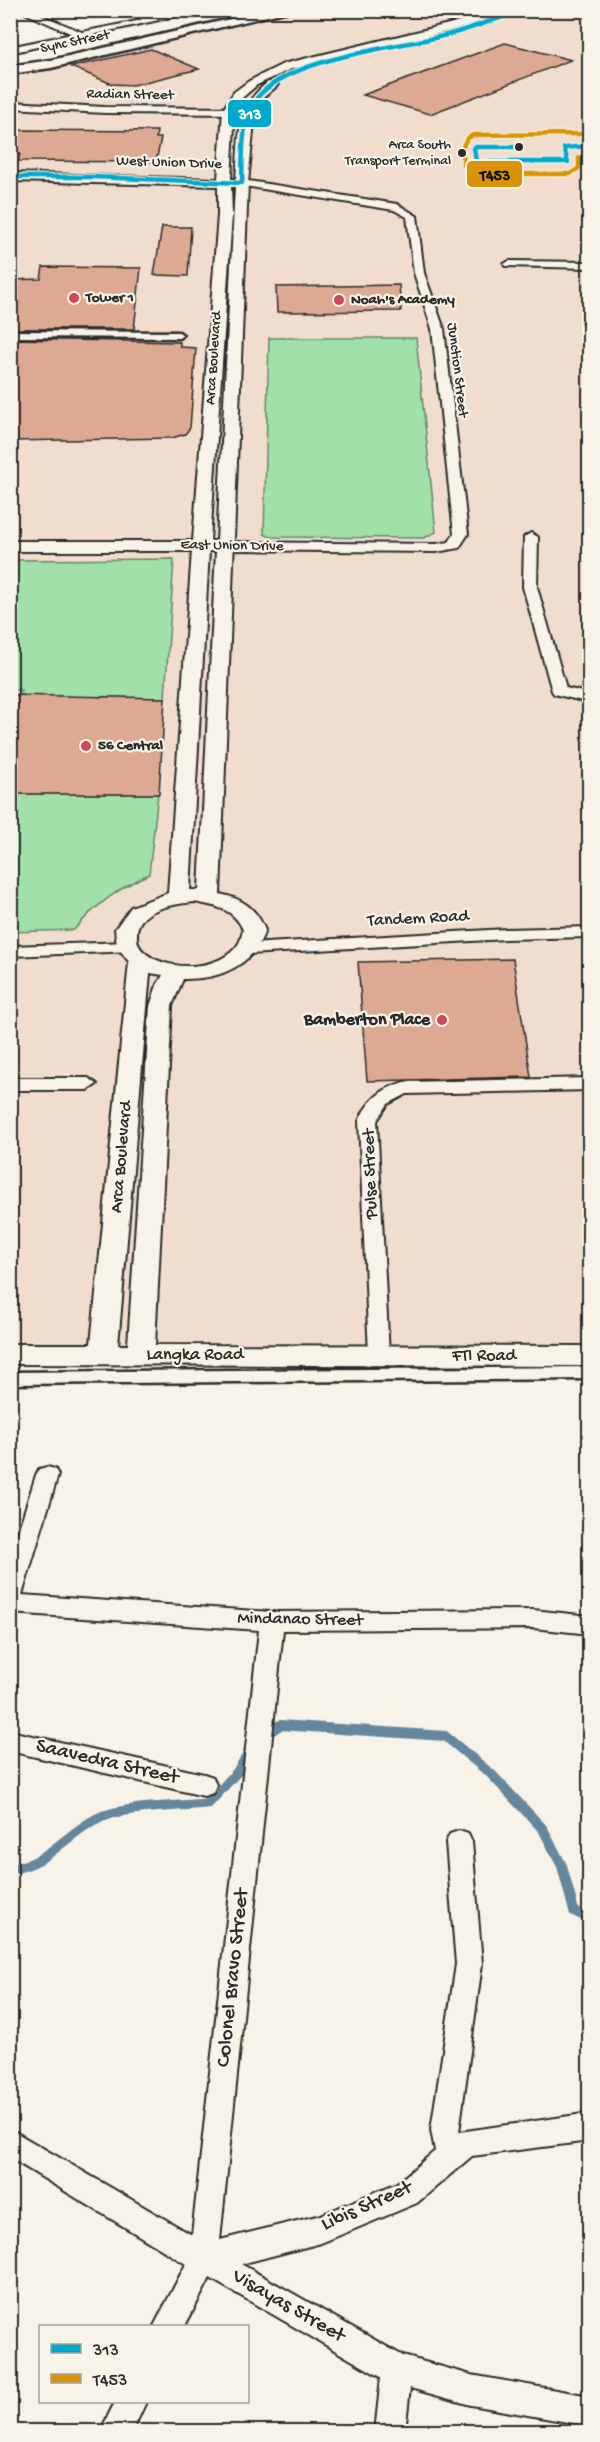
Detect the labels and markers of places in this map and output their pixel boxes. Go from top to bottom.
place label: Arca South Transport Terminal [344,137,451,170]
unlabelled marker [513,141,525,153]
marker: Arca South Transport Terminal [456,147,468,159]
place label: Tower 1 [85,289,134,307]
marker: Tower 1 [67,291,81,305]
place label: Noah's Academy [351,291,455,309]
marker: Noah's Academy [332,293,346,307]
place label: 56 Central [98,737,164,755]
marker: 56 Central [79,739,93,753]
place label: Bamberton Place [303,1010,431,1031]
marker: Bamberton Place [435,1013,449,1027]

